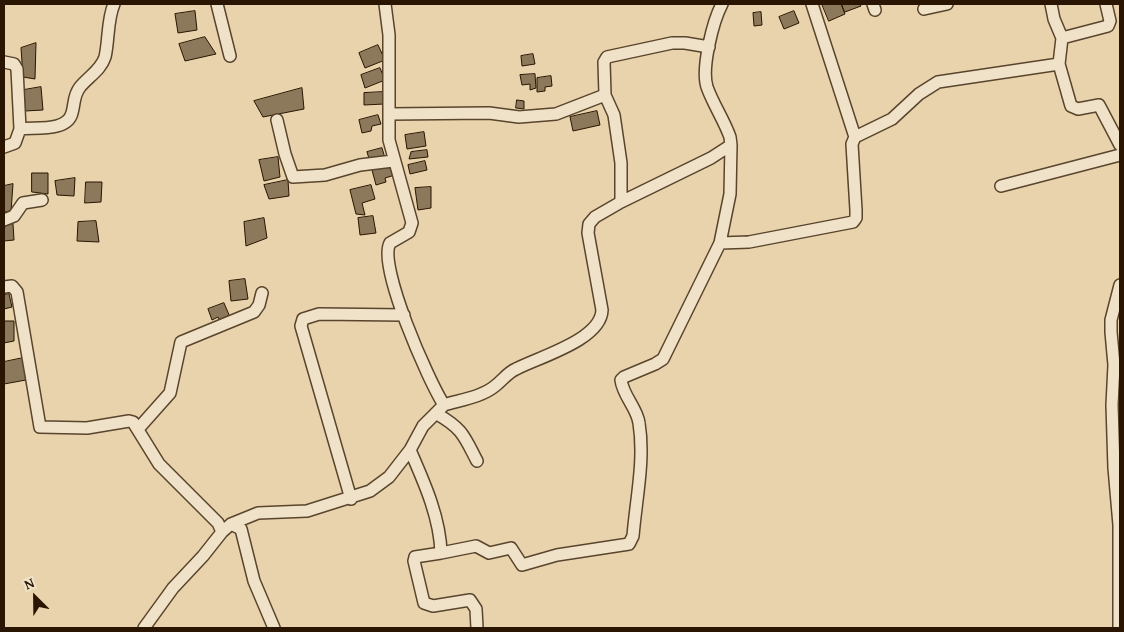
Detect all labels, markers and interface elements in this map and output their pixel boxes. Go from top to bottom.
north arrow [10,572,60,622]
text: N [21,572,37,594]

